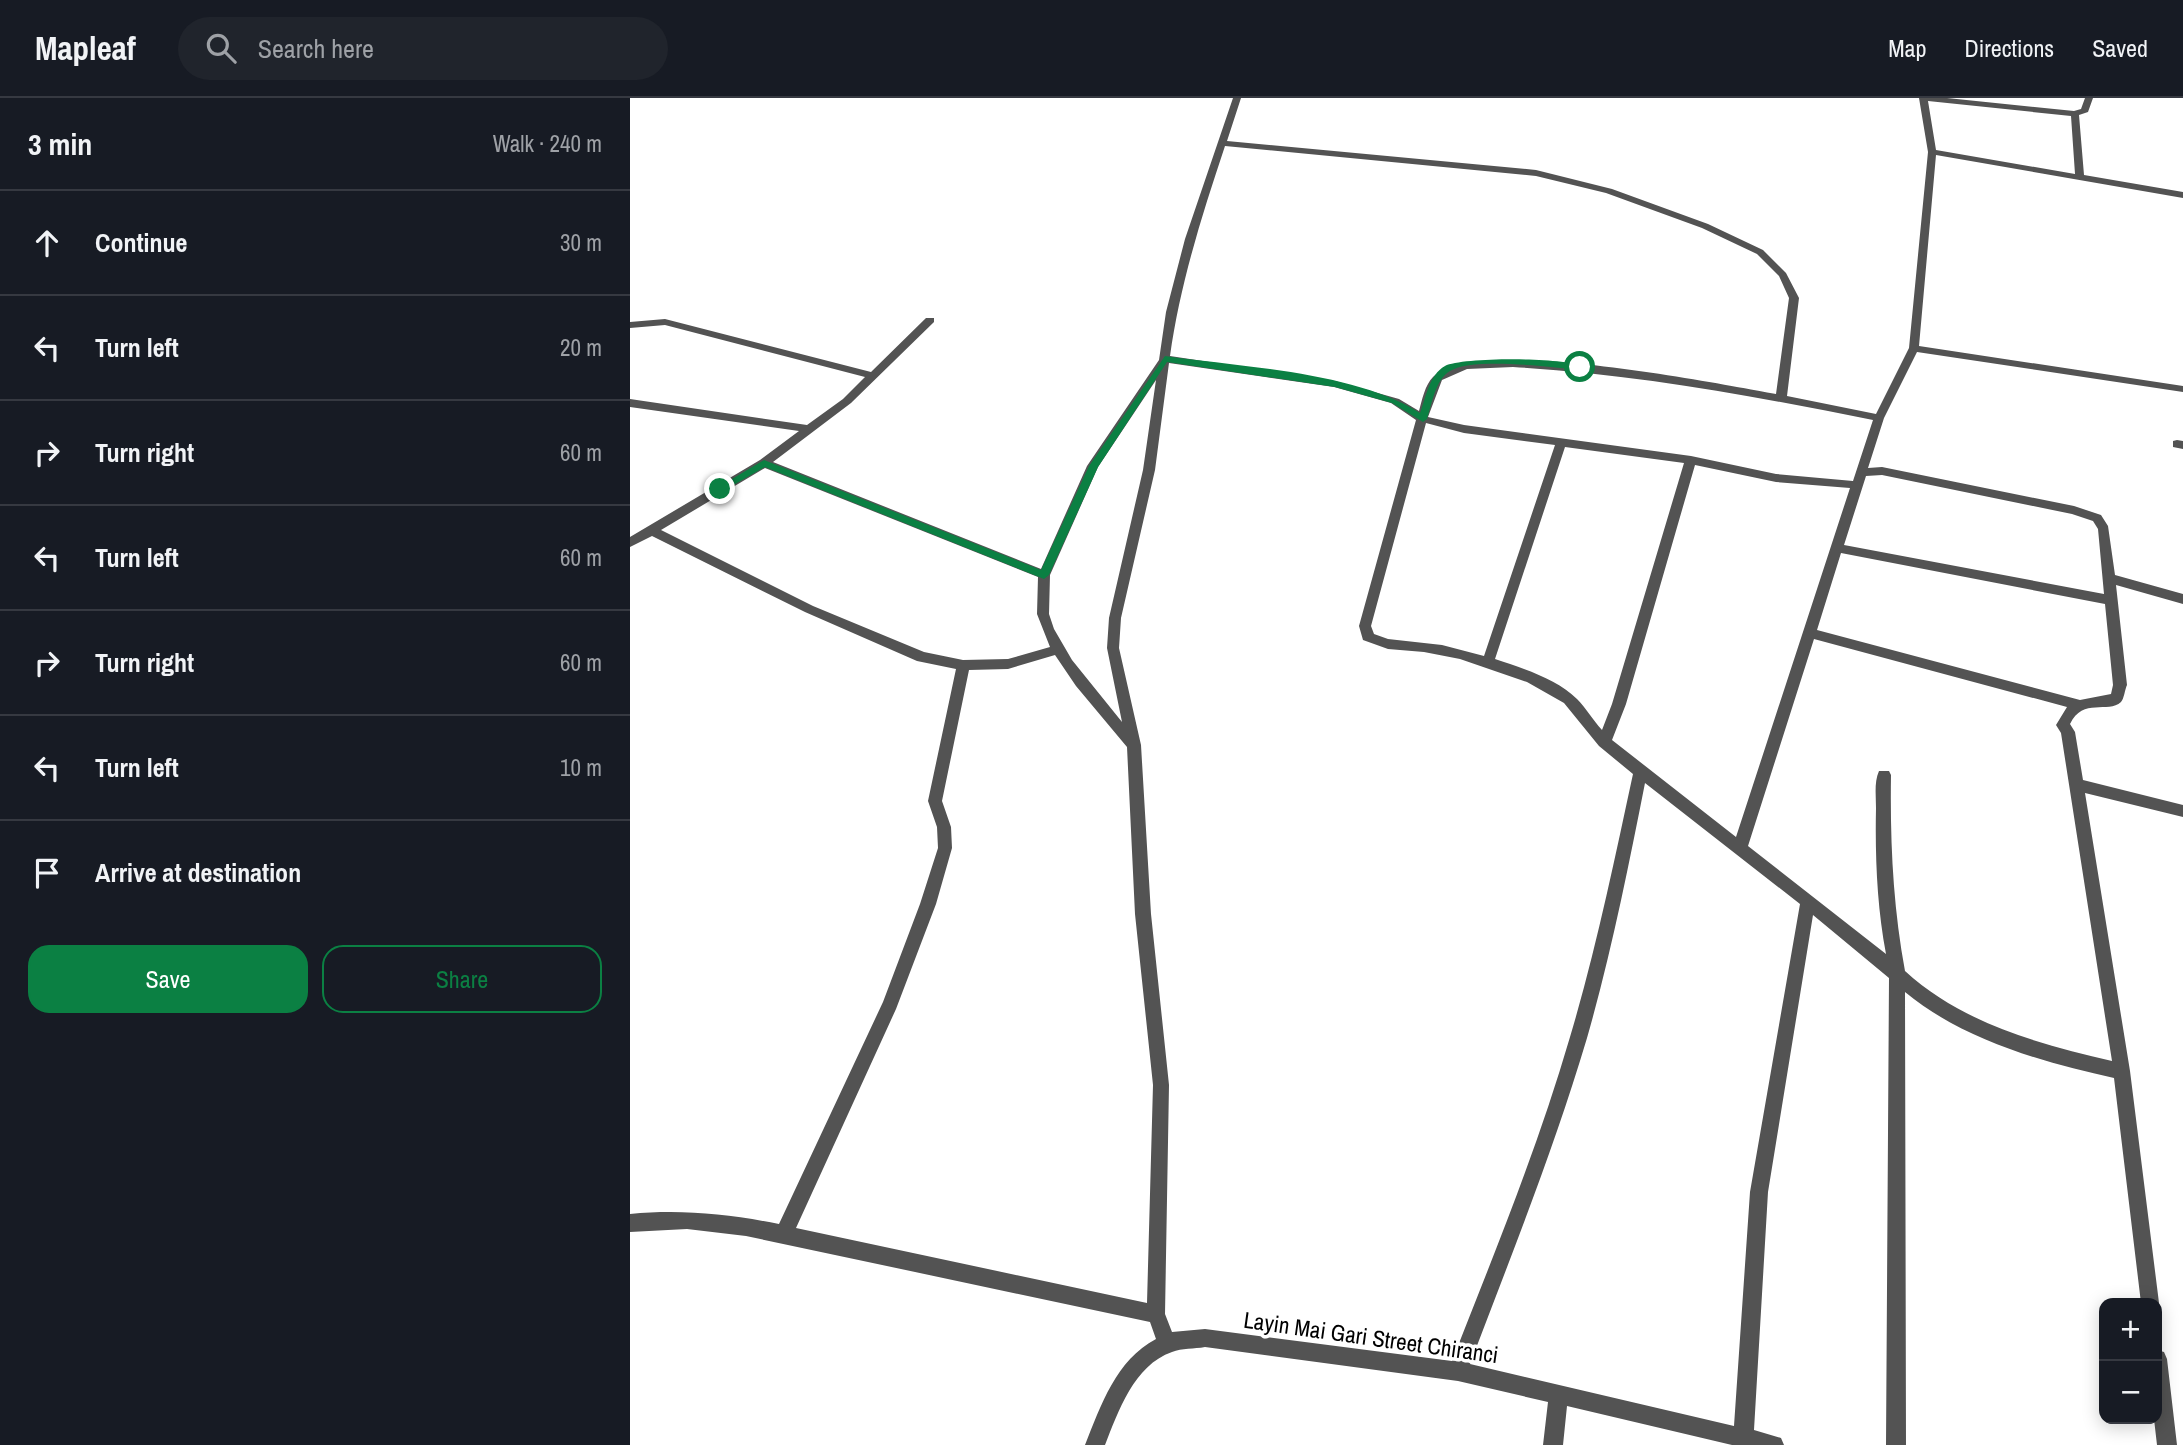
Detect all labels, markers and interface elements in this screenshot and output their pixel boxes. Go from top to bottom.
search box [178,17,668,80]
text: Mapleaf [35,26,136,70]
icon: search [202,29,240,67]
text: Search here [258,31,374,66]
text: Map [1888,32,1926,64]
text: Directions [1964,32,2054,64]
text: Saved [2092,32,2148,64]
text: 3 min [28,124,92,164]
text: Walk · 240 m [493,128,602,159]
icon: ahead [28,224,66,262]
text: Continue [95,225,187,260]
text: 30 m [560,227,602,258]
icon: left [28,329,66,367]
text: Turn left [95,330,179,365]
text: 20 m [560,332,602,363]
route start [1564,351,1595,382]
icon: right [28,434,66,472]
text: Turn right [95,435,194,470]
text: 60 m [560,437,602,468]
route end [704,473,735,504]
icon: left [28,539,66,577]
text: Turn left [95,540,179,575]
text: 60 m [560,542,602,573]
icon: right [28,644,66,682]
text: Turn right [95,645,194,680]
text: 60 m [560,647,602,678]
icon: left [28,749,66,787]
text: Turn left [95,750,179,785]
text: 10 m [560,752,602,783]
icon: arrive [28,854,66,892]
text: Arrive at destination [95,855,301,890]
button: Save [28,945,308,1013]
button: Share [322,945,602,1013]
map controls [2099,1298,2162,1424]
button: + [2099,1298,2162,1361]
street label: Layin Mai Gari Street Chiranci [1242,1304,1500,1370]
button: − [2099,1361,2162,1424]

